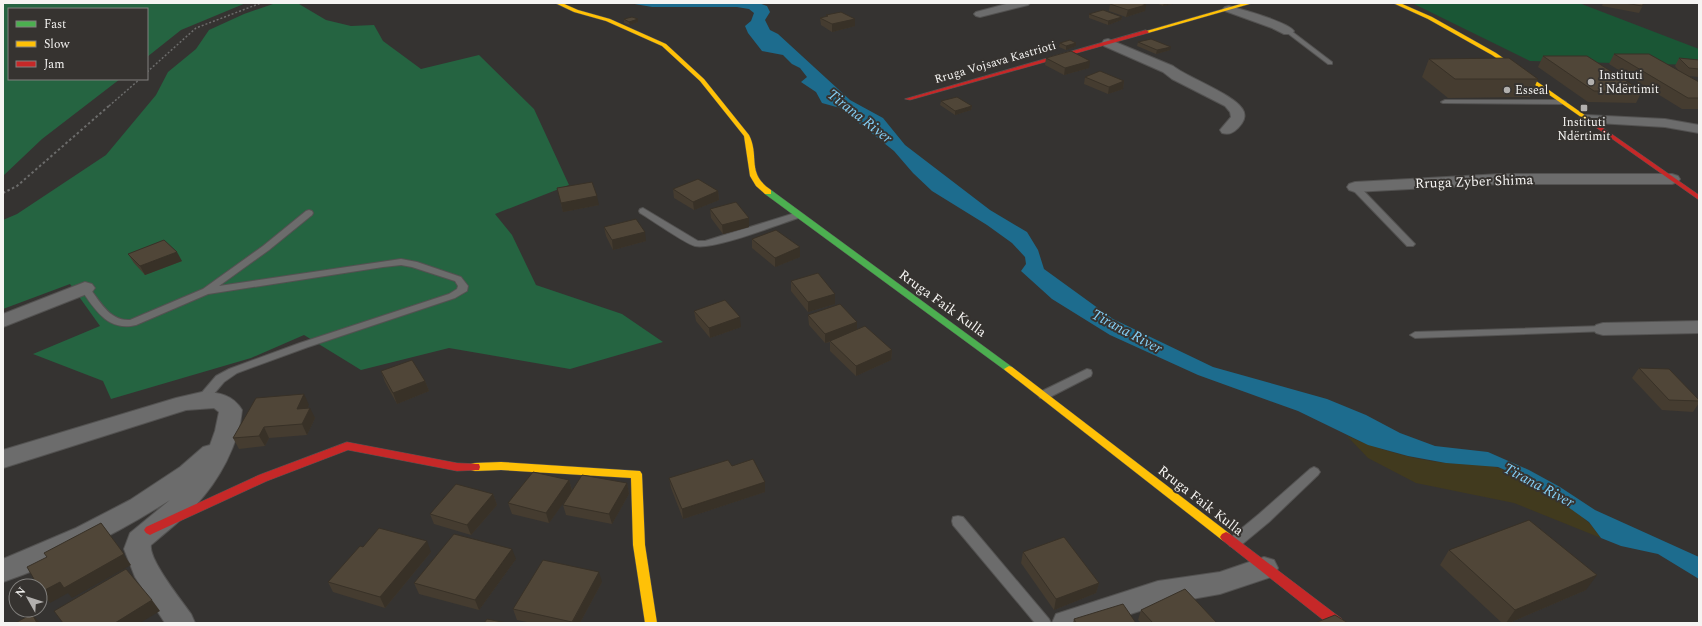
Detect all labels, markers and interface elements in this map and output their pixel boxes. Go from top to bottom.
legend [8,8,148,80]
text: Fast [44,15,66,34]
text: Slow [44,35,70,54]
street label: Rruga Vojsava Kastrioti [932,36,1058,89]
text: Jam [44,55,65,74]
place label: Instituti i Ndërtimit [1599,66,1659,99]
marker: Instituti i Ndërtimit [1586,77,1596,87]
place label: Esseal [1515,81,1548,100]
water label: Tirana River [822,84,898,150]
marker: Esseal [1502,85,1512,95]
marker: Instituti Ndërtimit [1579,103,1589,113]
place label: Instituti Ndërtimit [1557,113,1611,146]
street label: Rruga Zyber Shima [1414,169,1534,194]
street label: Rruga Faik Kulla [894,264,991,343]
water label: Tirana River [1087,303,1167,360]
water label: Tirana River [1499,457,1579,514]
street label: Rruga Faik Kulla [1153,460,1248,541]
north arrow [8,578,48,618]
text: N [11,583,30,601]

